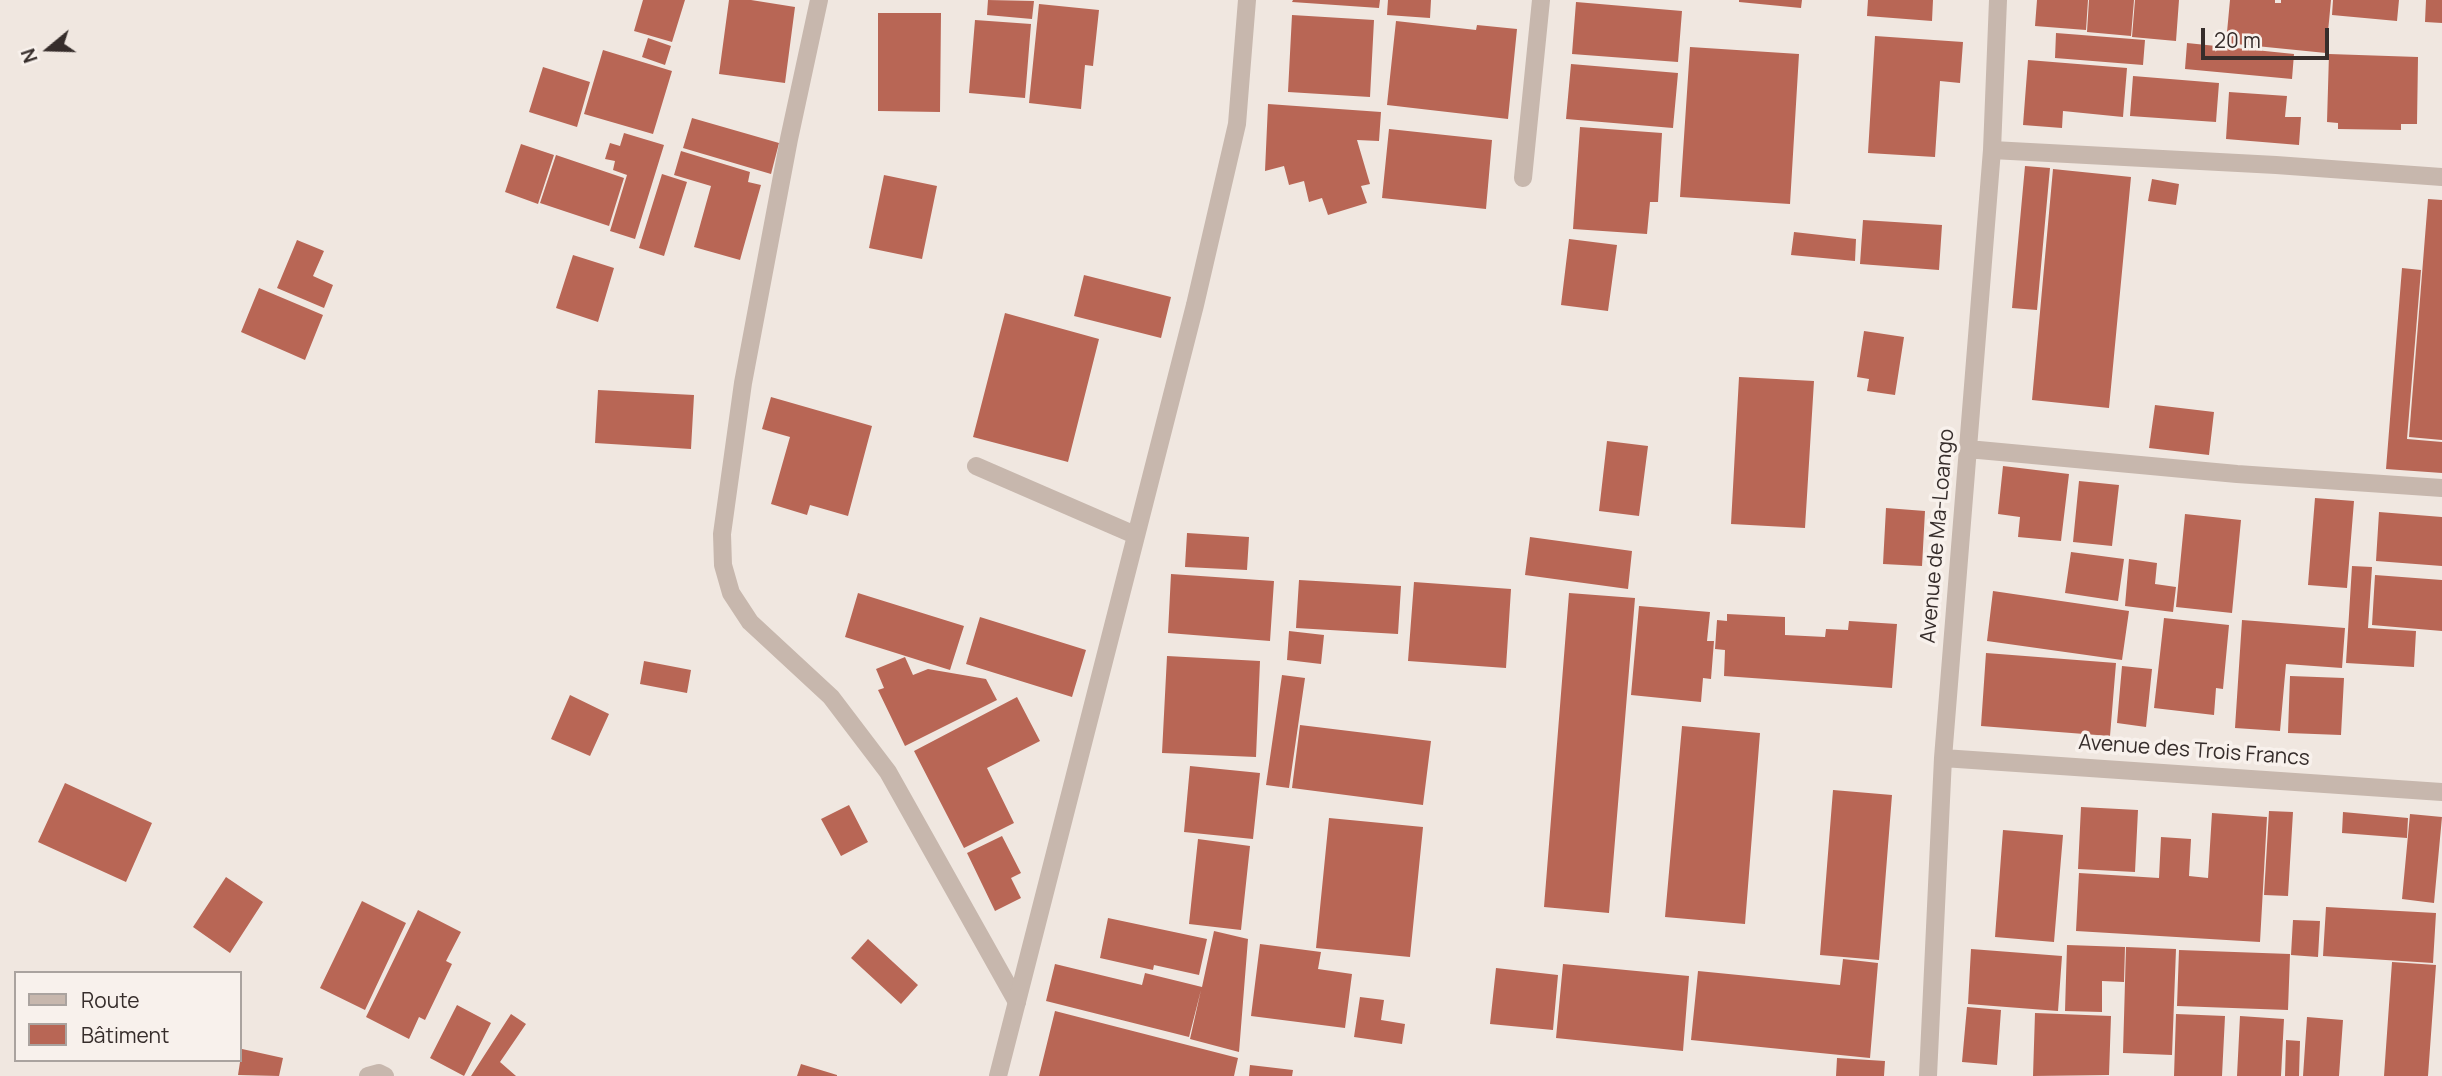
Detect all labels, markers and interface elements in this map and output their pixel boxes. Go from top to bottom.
north arrow [14,14,84,84]
scale bar [2204,14,2332,58]
text: 20 m [2214,26,2261,54]
text: N [15,45,44,67]
street label: Avenue de Ma-Loango [1916,428,1960,644]
street label: Avenue des Trois Francs [2077,730,2311,772]
legend [14,971,242,1062]
text: Route [81,986,139,1014]
text: Bâtiment [81,1021,169,1049]

